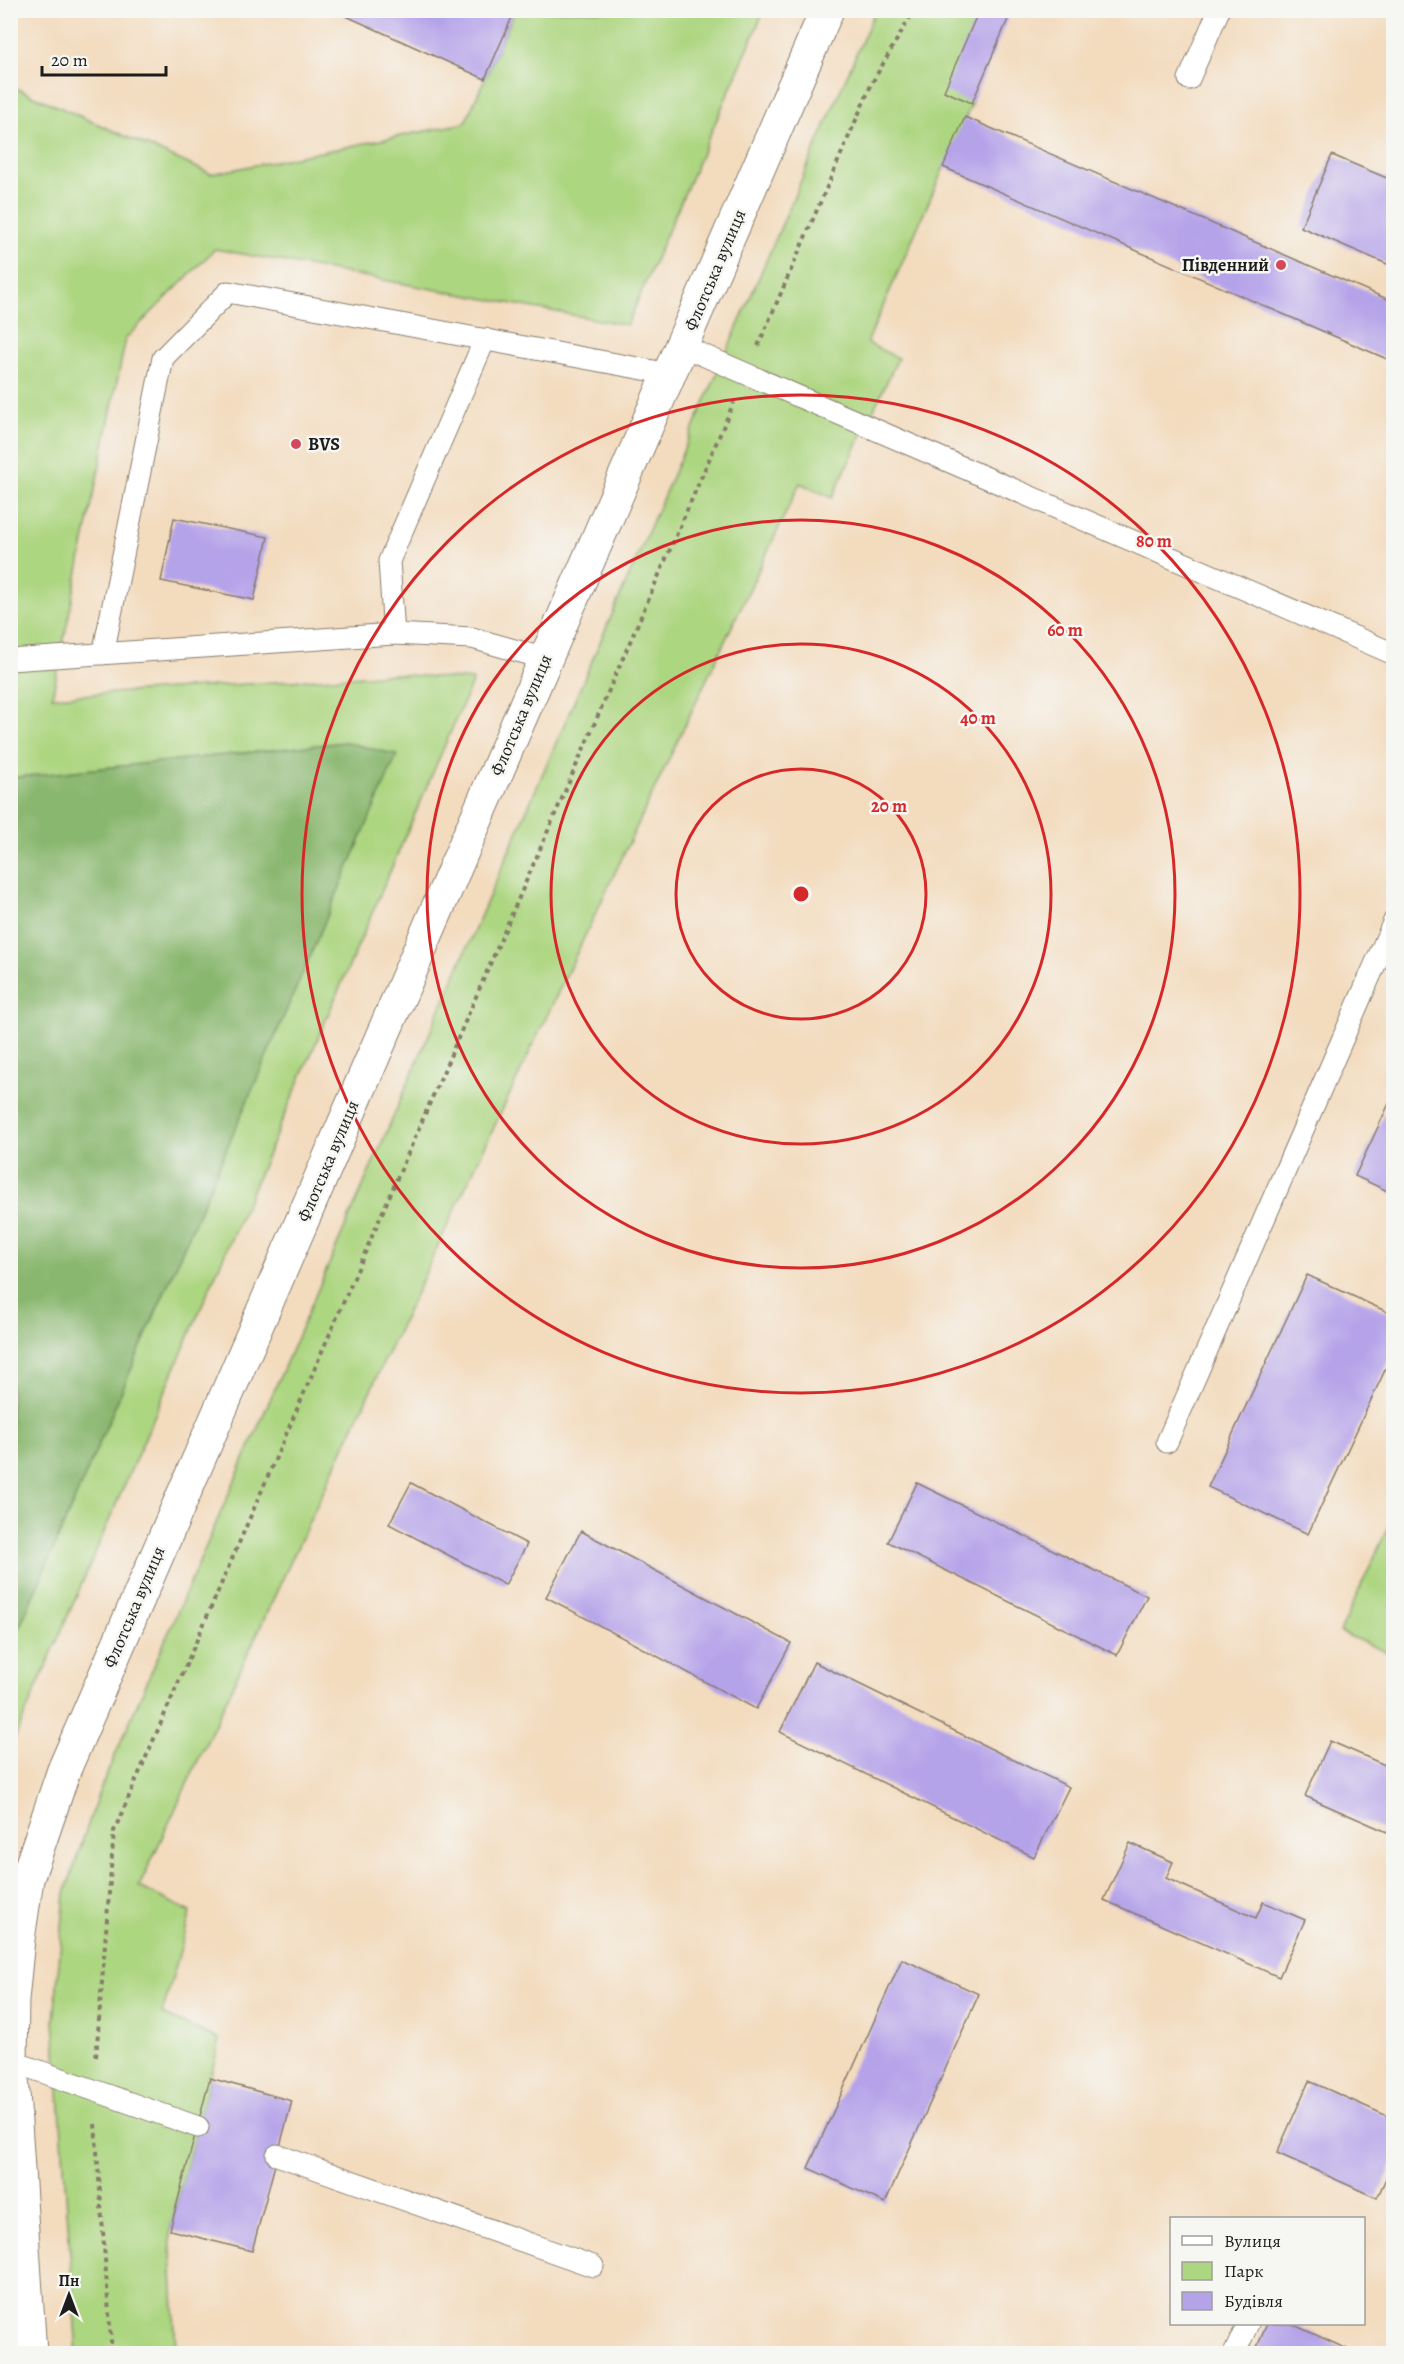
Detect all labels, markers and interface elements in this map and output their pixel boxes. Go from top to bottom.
scale bar [42,39,166,77]
text: 20 m [51,48,88,72]
street label: Флотська вулиця [679,205,751,335]
place label: Південний [1182,253,1269,277]
marker: Південний [1274,258,1288,272]
place label: BVS [308,432,340,456]
marker: BVS [289,437,303,451]
text: 80 m [1136,529,1172,553]
text: 60 m [1047,618,1083,642]
street label: Флотська вулиця [485,650,557,780]
text: 40 m [960,706,996,730]
text: 20 m [871,794,907,818]
centre of rings [791,884,811,904]
street label: Флотська вулиця [292,1096,364,1226]
street label: Флотська вулиця [98,1542,170,1672]
legend [1170,2217,1365,2325]
text: Вулиця [1224,2229,1281,2253]
text: Парк [1224,2259,1264,2283]
north arrow [39,2265,99,2325]
text: Пн [59,2270,79,2292]
text: Будівля [1224,2289,1283,2313]

